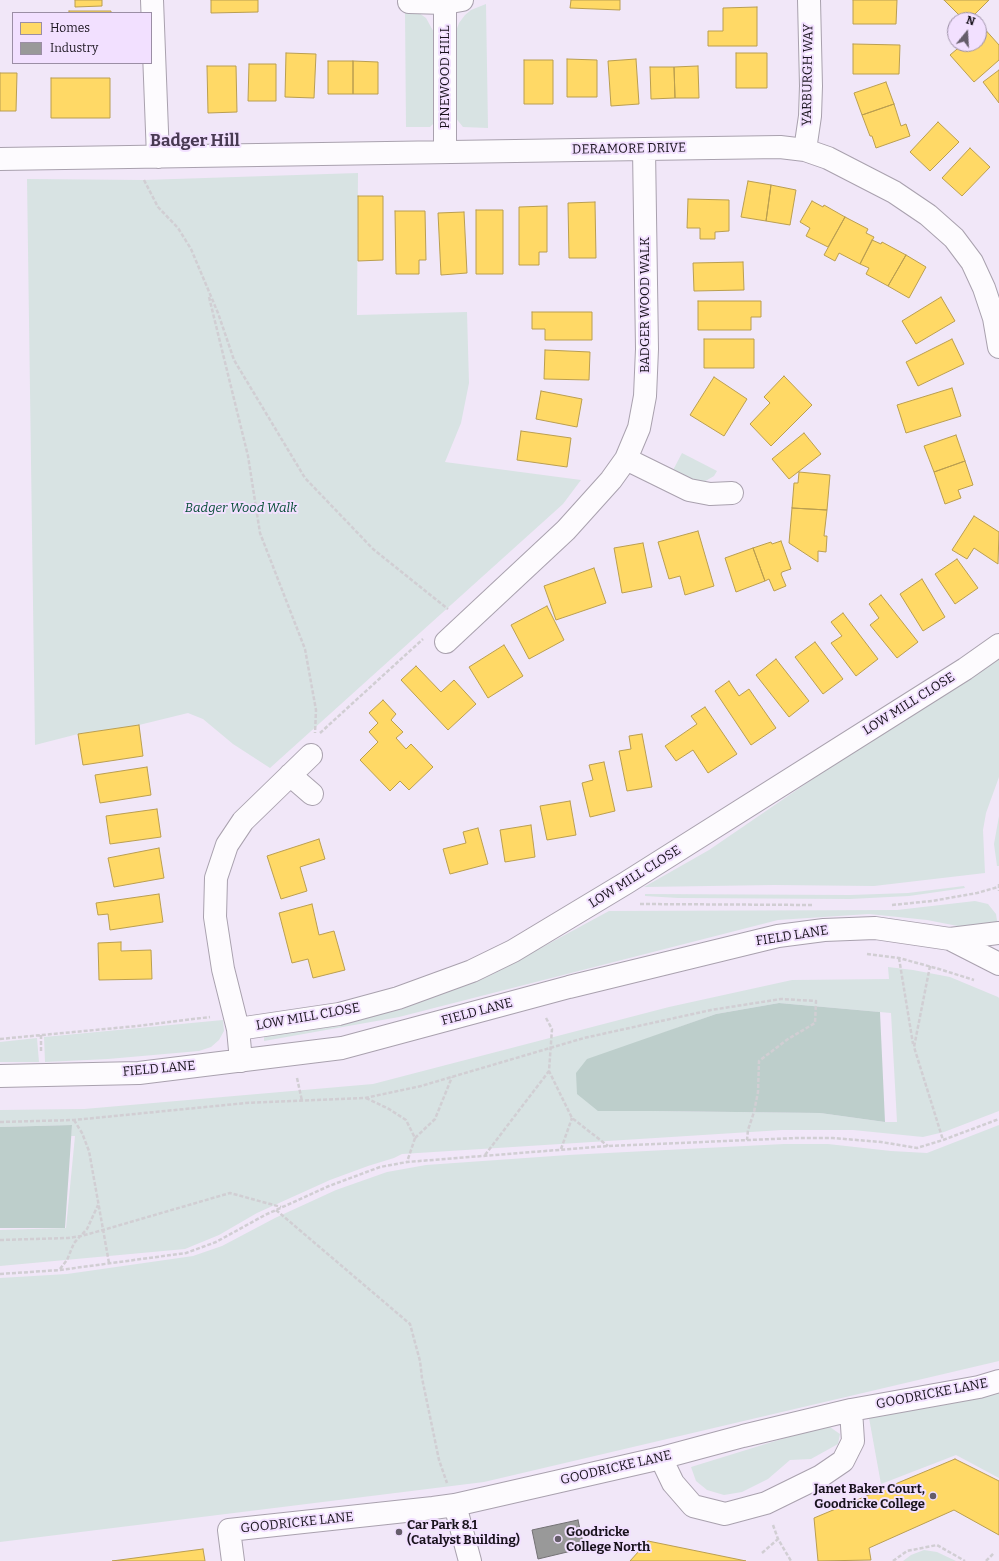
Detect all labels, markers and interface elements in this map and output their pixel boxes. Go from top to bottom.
legend [12,12,152,64]
north arrow [947,12,987,52]
text: N [965,14,977,29]
text: Homes [50,21,90,35]
street label: YARBURGH WAY [799,24,817,126]
street label: PINEWOOD HILL [437,25,453,129]
text: Industry [50,41,98,55]
district label: Badger Hill [150,131,240,151]
street label: DERAMORE DRIVE [572,140,686,158]
street label: BADGER WOOD WALK [637,237,653,373]
park label: Badger Wood Walk [185,500,297,516]
street label: LOW MILL CLOSE [860,670,958,738]
street label: LOW MILL CLOSE [586,843,684,911]
street label: FIELD LANE [755,923,829,949]
street label: FIELD LANE [440,995,514,1029]
street label: LOW MILL CLOSE [255,1000,361,1034]
street label: FIELD LANE [122,1058,196,1080]
street label: GOODRICKE LANE [875,1376,989,1412]
street label: GOODRICKE LANE [559,1448,673,1488]
place label: Janet Baker Court, Goodricke College [814,1481,925,1512]
marker: Janet Baker Court, Goodricke College [928,1491,938,1501]
street label: GOODRICKE LANE [240,1509,354,1537]
place label: Car Park 8.1 (Catalyst Building) [407,1517,520,1548]
place label: Goodricke College North [566,1524,650,1555]
marker: Car Park 8.1 (Catalyst Building) [394,1527,404,1537]
marker: Goodricke College North [553,1534,563,1544]

